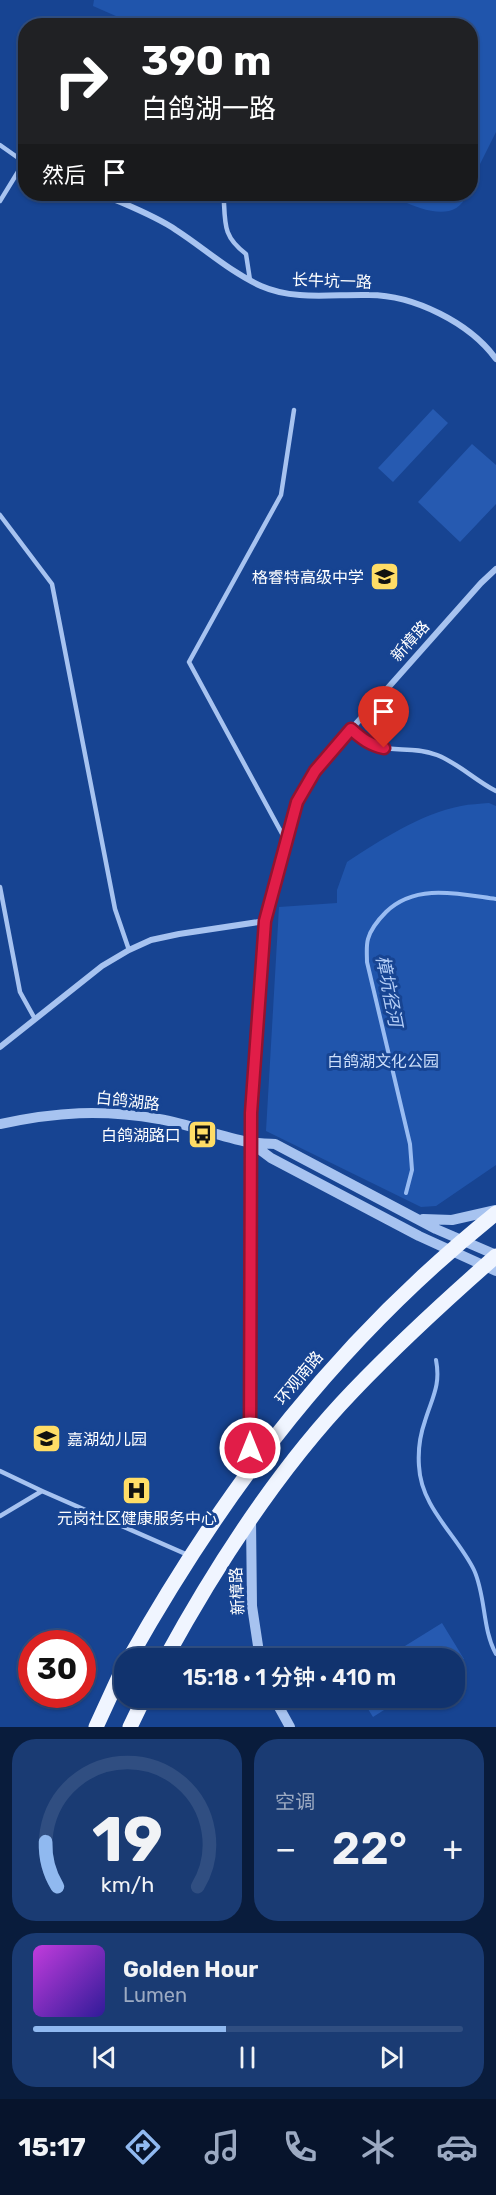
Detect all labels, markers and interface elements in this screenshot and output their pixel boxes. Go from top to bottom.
text: 390 m [141,36,272,86]
icon: right [42,42,120,120]
text: 白鸽湖一路 [141,93,276,125]
icon: arrive [98,156,131,189]
text: 然后 [42,162,86,189]
street label: 长牛坑一路 [292,270,372,292]
school or university icon: 格睿特高级中学 [369,561,401,593]
place label: 格睿特高级中学 [252,568,364,587]
street label: 新樟路 [387,617,433,665]
pin [358,686,409,748]
icon: arrive [367,695,400,728]
water label: 樟坑径河 [371,954,407,1031]
park label: 白鸽湖文化公园 [327,1052,439,1071]
street label: 白鸽湖路 [95,1088,161,1114]
bus stop icon: 白鸽湖路口 [186,1119,218,1151]
place label: 白鸽湖路口 [101,1126,181,1145]
street label: 环观南路 [271,1347,327,1409]
position arrow [218,1416,282,1480]
school or university icon: 嘉湖幼儿园 [30,1423,62,1455]
place label: 嘉湖幼儿园 [67,1430,147,1449]
hospital icon: 元岗社区健康服务中心 [121,1474,153,1506]
place label: 元岗社区健康服务中心 [57,1509,217,1528]
street label: 新樟路 [226,1567,248,1615]
speed limit sign: 30 [18,1630,96,1708]
text: 15:18 · 1 分钟 · 410 m [183,1664,396,1691]
text: 空调 [275,1790,315,1814]
text: 19 [91,1803,163,1877]
text: 22° [332,1822,407,1875]
text: − [275,1829,296,1868]
text: + [442,1829,463,1868]
text: km/h [100,1872,154,1897]
text: Golden Hour [123,1956,258,1983]
text: Lumen [123,1983,187,2007]
icon: previous [88,2041,121,2074]
icon: pause [231,2041,264,2074]
icon: next [375,2041,408,2074]
icon: directions [122,2126,164,2168]
icon: music [201,2126,243,2168]
icon: phone [279,2126,321,2168]
icon: climate [357,2126,399,2168]
icon: car [436,2126,478,2168]
text: 15:17 [18,2131,86,2163]

